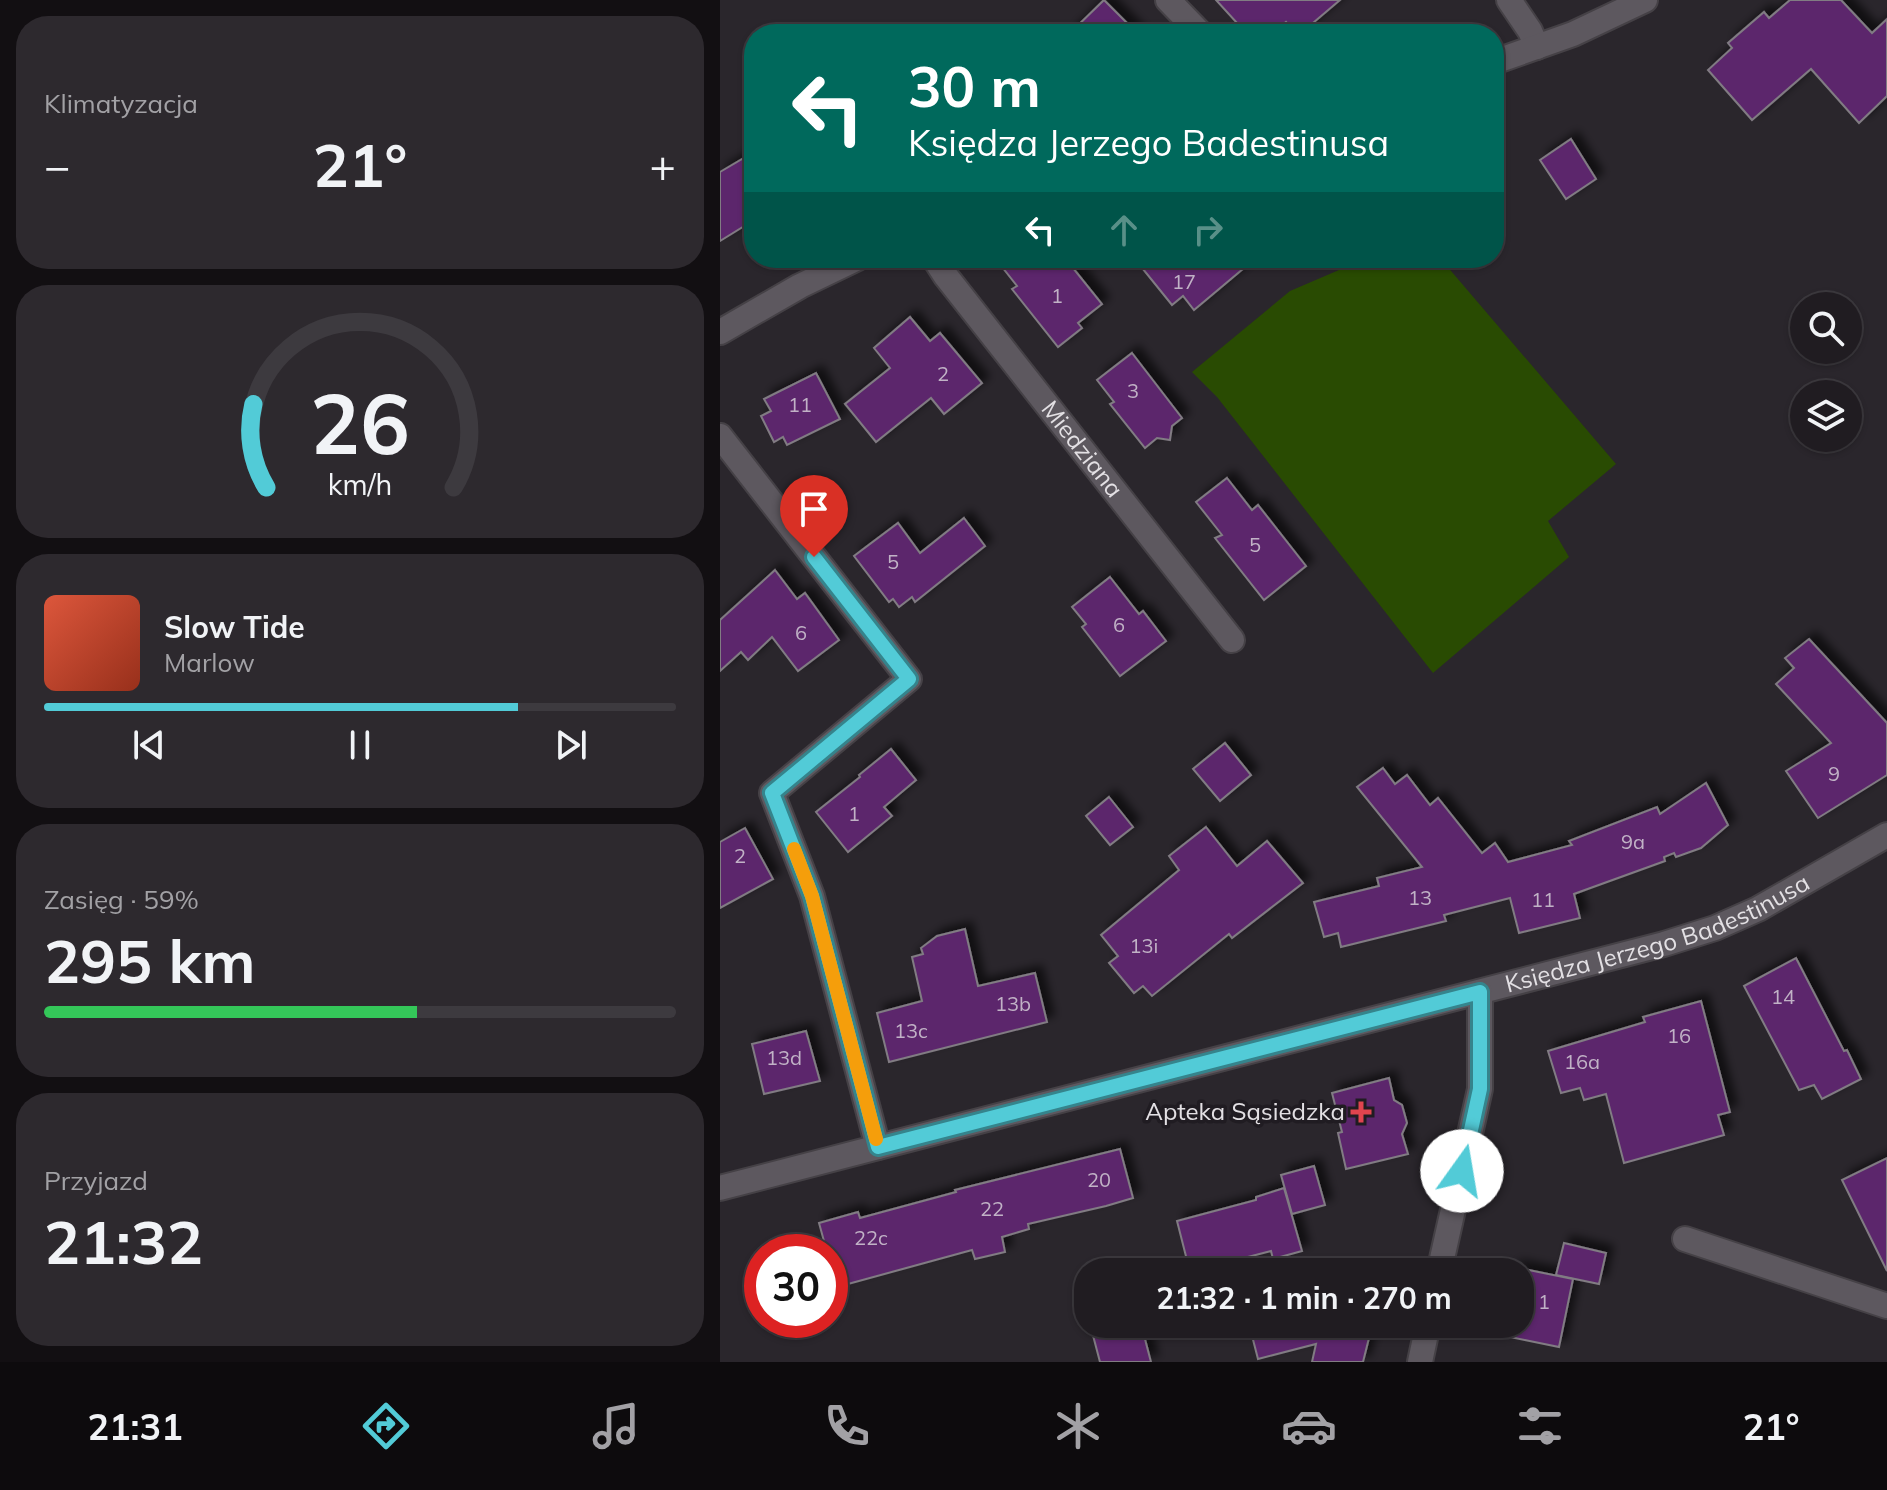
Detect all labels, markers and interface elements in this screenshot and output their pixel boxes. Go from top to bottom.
text: 30 m [908,51,1041,121]
icon: left [776,56,880,160]
text: Klimatyzacja [44,87,198,120]
text: Księdza Jerzego Badestinusa [908,120,1389,165]
text: 21° [313,127,407,202]
text: − [44,138,70,193]
text: + [650,138,676,193]
icon: left [1018,208,1062,252]
icon: ahead [1102,208,1146,252]
icon: right [1186,208,1230,252]
house number: 17 [1172,269,1196,294]
house number: 1 [1051,283,1063,308]
map controls [1790,292,1862,452]
button: search [1790,292,1862,364]
house number: 2 [937,361,949,386]
text: 26 [310,369,410,474]
house number: 3 [1127,378,1139,403]
button: layers [1790,380,1862,452]
house number: 11 [788,392,812,417]
street label: Miedziana [1036,394,1130,503]
text: km/h [328,466,392,502]
pin [780,475,848,557]
icon: arrive [792,487,836,531]
house number: 5 [1249,532,1261,557]
house number: 5 [887,549,899,574]
text: Slow Tide [164,608,305,646]
house number: 6 [1113,612,1125,637]
house number: 6 [795,620,807,645]
text: Marlow [164,646,255,679]
icon: previous [127,723,171,767]
icon: pause [338,723,382,767]
icon: next [549,723,593,767]
house number: 9 [1828,761,1840,786]
house number: 1 [848,801,860,826]
house number: 9a [1621,829,1645,854]
house number: 2 [734,843,746,868]
street label: Księdza Jerzego Badestinusa [1502,867,1814,998]
text: Zasięg · 59% [44,883,199,916]
house number: 13 [1408,885,1432,910]
house number: 11 [1531,887,1555,912]
text: 295 km [44,923,256,998]
house number: 13i [1130,933,1158,958]
house number: 14 [1771,984,1795,1009]
house number: 13b [995,991,1031,1016]
house number: 13c [894,1018,928,1043]
house number: 16 [1667,1023,1691,1048]
house number: 13d [766,1045,802,1070]
house number: 16a [1564,1049,1600,1074]
place label: Apteka Sąsiedzka [1145,1096,1345,1126]
marker: Apteka Sąsiedzka [1352,1103,1370,1121]
position arrow [1420,1129,1504,1213]
text: Przyjazd [44,1164,148,1197]
house number: 20 [1087,1167,1111,1192]
house number: 22 [980,1196,1004,1221]
text: 21:32 [44,1204,203,1279]
house number: 22c [854,1225,888,1250]
speed limit sign: 30 [744,1234,848,1338]
text: 21:32 · 1 min · 270 m [1156,1279,1452,1317]
house number: 1 [1538,1289,1550,1314]
icon: directions [358,1398,414,1454]
icon: music [588,1398,644,1454]
icon: phone [819,1398,875,1454]
icon: climate [1050,1398,1106,1454]
icon: car [1281,1398,1337,1454]
icon: filters [1512,1398,1568,1454]
text: 21:31 [87,1404,183,1449]
text: 21° [1743,1404,1800,1449]

